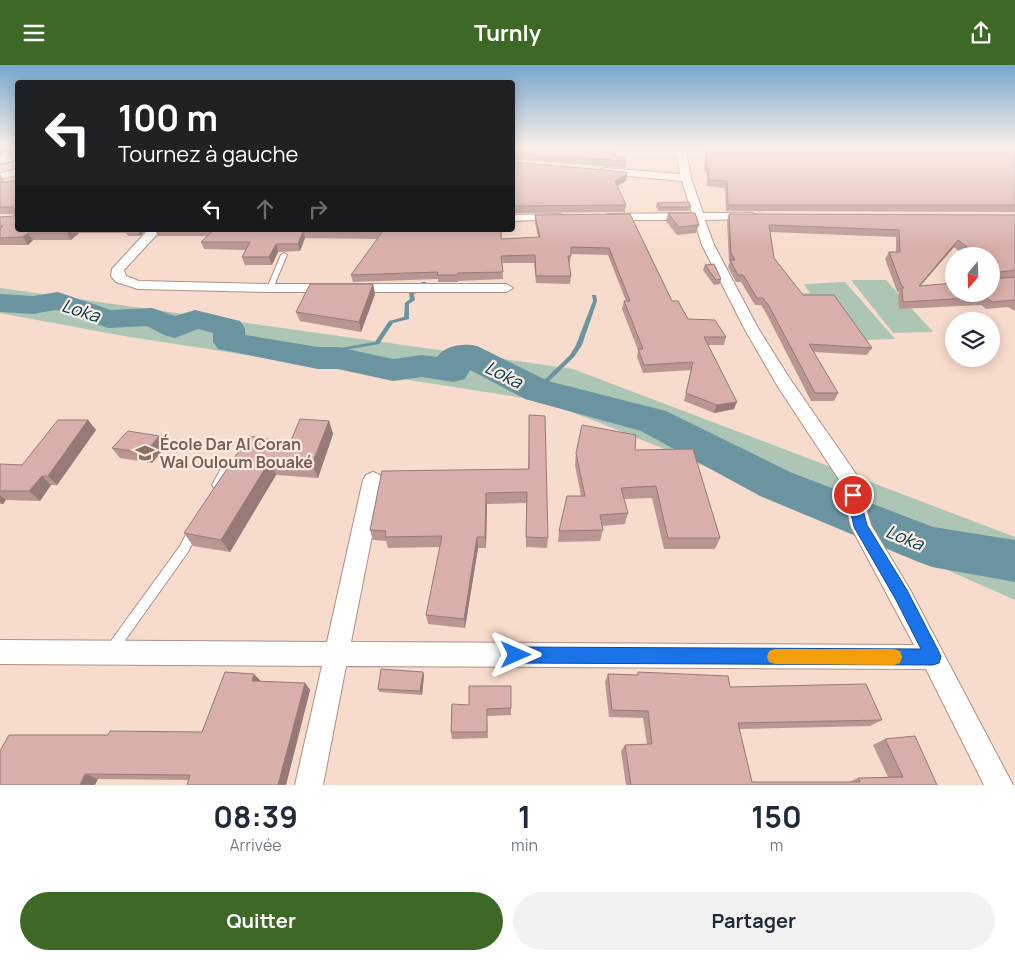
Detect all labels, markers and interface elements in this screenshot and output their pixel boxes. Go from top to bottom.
text: Turnly [474,18,541,48]
icon: menu [20,19,48,47]
icon: share [967,19,995,47]
text: 100 m [118,94,218,142]
icon: left [35,100,100,165]
text: Tournez à gauche [118,139,298,169]
icon: left [198,195,226,223]
icon: ahead [251,195,279,223]
icon: right [304,195,332,223]
north arrow [945,247,1000,303]
map controls [945,247,1000,367]
water label: Loka [59,293,104,328]
button: layers [945,312,1000,367]
water label: Loka [481,355,528,394]
place label: École Dar Al Coran Wal Ouloum Bouaké [160,433,313,473]
school or university icon: École Dar Al Coran Wal Ouloum Bouaké [134,442,156,464]
pin [832,474,874,516]
icon: arrive [839,481,867,509]
water label: Loka [883,519,928,556]
position arrow [489,628,541,680]
text: 08:39 [213,796,298,837]
text: 1 [518,796,531,837]
text: 150 [751,796,802,837]
text: Arrivée [229,834,282,856]
text: min [511,834,538,856]
text: m [770,834,783,856]
button: Quitter [20,892,503,950]
button: Partager [513,892,995,950]

